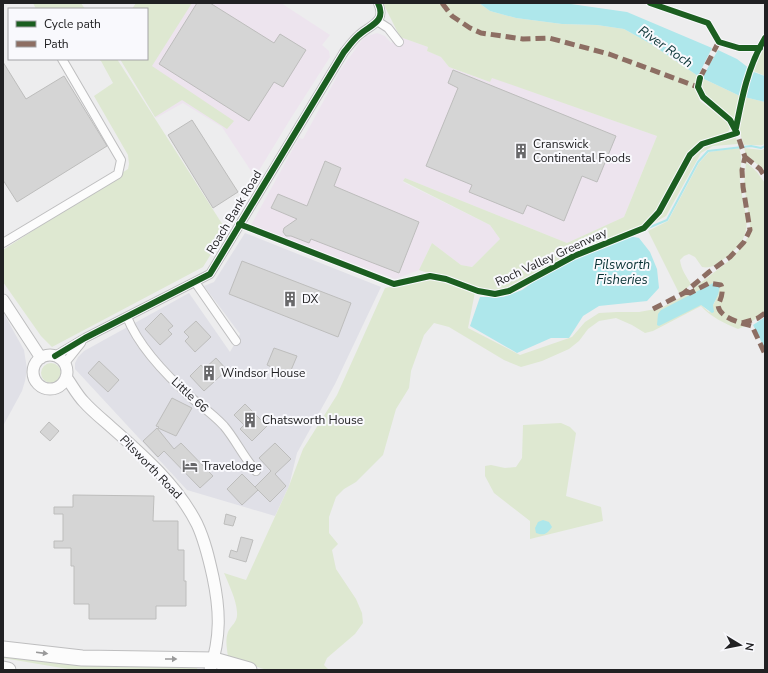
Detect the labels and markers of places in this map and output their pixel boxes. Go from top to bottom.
place label: Cranswick Continental Foods [533,136,631,166]
building icon: Cranswick Continental Foods [512,142,530,160]
building icon: DX [281,290,299,308]
place label: DX [302,291,319,307]
building icon: Windsor House [200,364,218,382]
place label: Windsor House [221,365,305,381]
building icon: Chatsworth House [241,411,259,429]
place label: Chatsworth House [262,412,363,428]
hotel icon: Travelodge [181,457,199,475]
place label: Travelodge [202,458,262,474]

